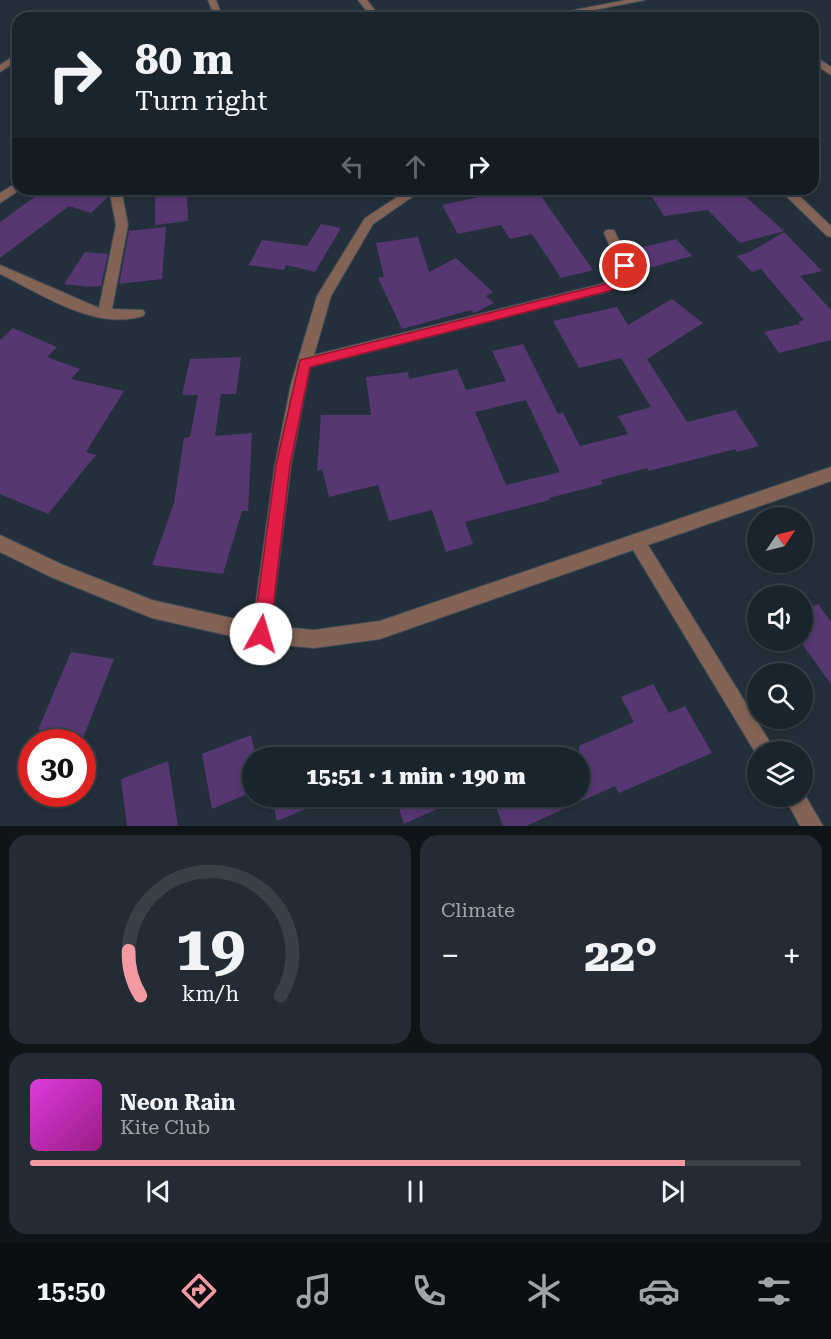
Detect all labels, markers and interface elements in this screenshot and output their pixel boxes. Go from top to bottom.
text: 80 m [135,35,233,84]
icon: right [36,36,114,114]
text: Turn right [135,85,268,117]
icon: left [336,150,369,183]
icon: ahead [399,150,432,183]
icon: right [462,150,495,183]
pin [599,240,650,291]
icon: arrive [608,249,641,282]
north arrow [747,507,813,573]
map controls [747,507,813,807]
button: sound [747,585,813,651]
position arrow [229,602,293,666]
button: search [747,663,813,729]
speed limit sign: 30 [18,729,96,807]
button: layers [747,741,813,807]
text: 15:51 · 1 min · 190 m [306,764,526,789]
text: Climate [441,898,515,922]
text: 19 [175,912,245,985]
text: 22° [585,929,658,982]
text: − [441,936,459,975]
text: + [783,936,801,975]
text: km/h [181,982,239,1007]
text: Neon Rain [120,1090,235,1115]
text: Kite Club [120,1115,210,1139]
icon: previous [142,1175,175,1208]
icon: pause [399,1175,432,1208]
icon: next [656,1175,689,1208]
icon: directions [178,1270,220,1312]
icon: music [293,1270,335,1312]
icon: phone [408,1270,450,1312]
icon: climate [523,1270,565,1312]
icon: car [638,1270,680,1312]
icon: filters [753,1270,795,1312]
text: 15:50 [36,1275,105,1307]

